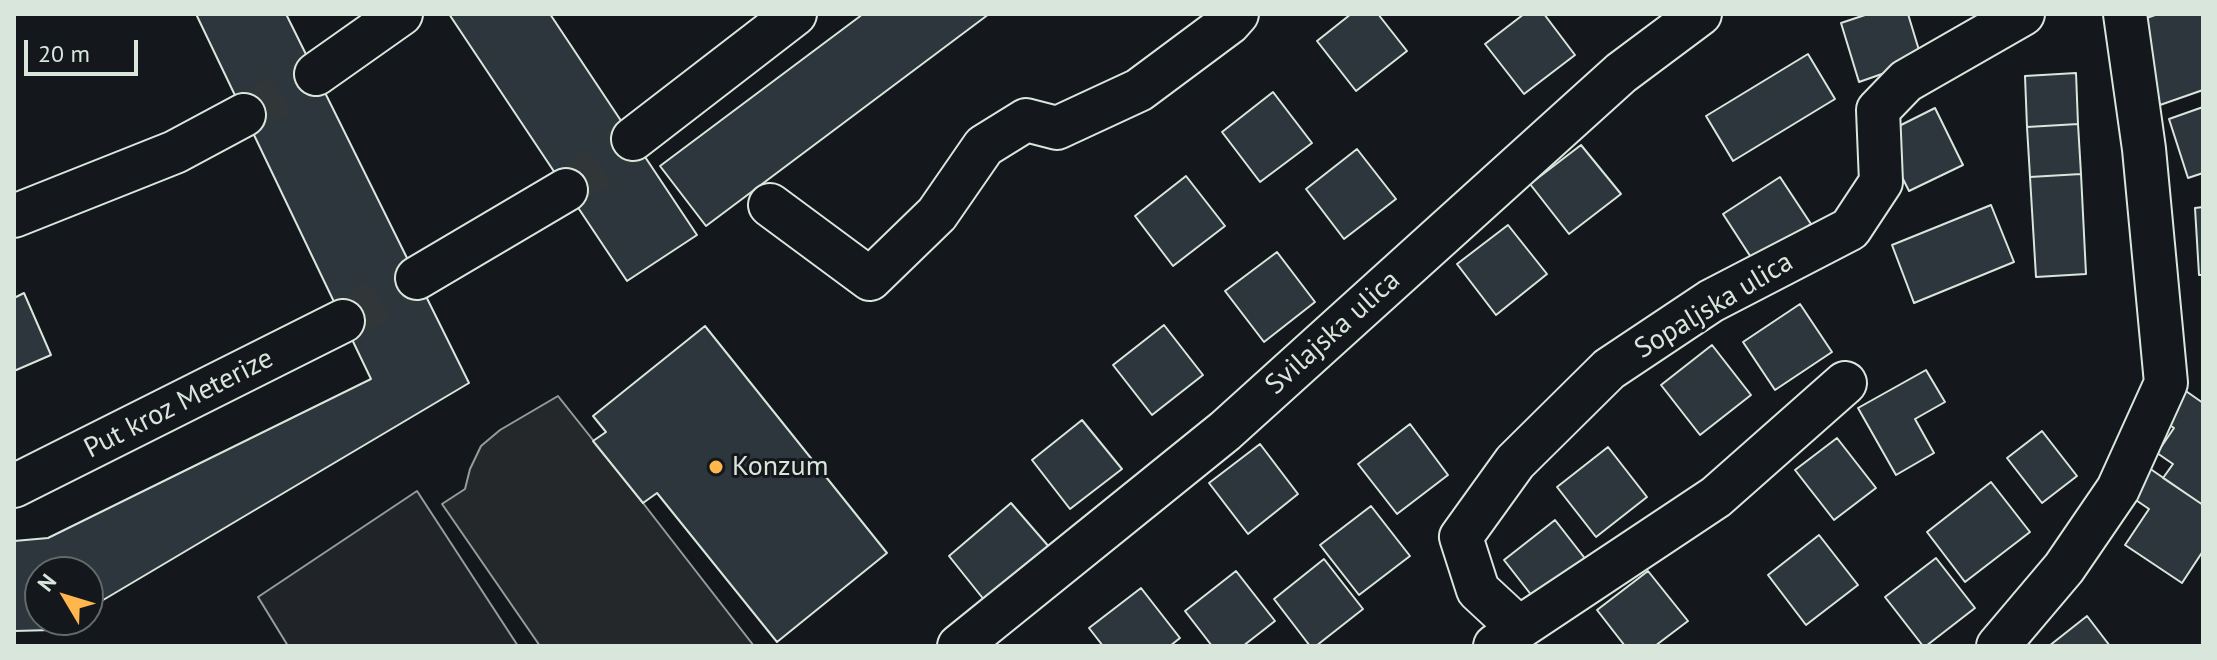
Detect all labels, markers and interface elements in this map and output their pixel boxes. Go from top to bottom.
scale bar [28,24,142,74]
text: 20 m [38,38,90,69]
street label: Sopaljska ulica [1629,246,1799,366]
street label: Svilajska ulica [1259,264,1407,402]
street label: Put kroz Meterize [79,342,279,466]
place label: Konzum [732,450,828,484]
marker: Konzum [707,458,725,476]
north arrow [24,556,104,636]
text: N [31,568,62,597]

